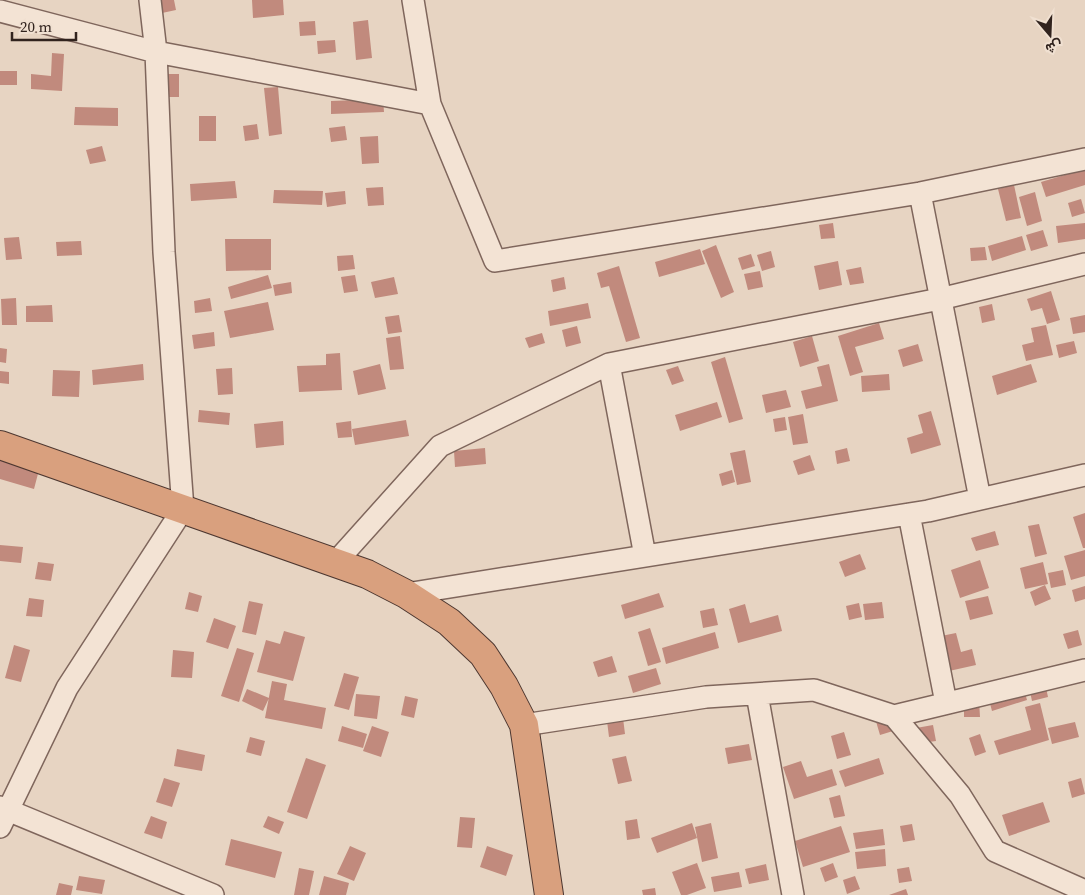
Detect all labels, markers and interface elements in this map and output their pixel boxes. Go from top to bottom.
scale bar [12,10,76,42]
north arrow [1025,10,1075,60]
text: 20 m [20,16,52,37]
text: ش [1043,35,1065,60]

